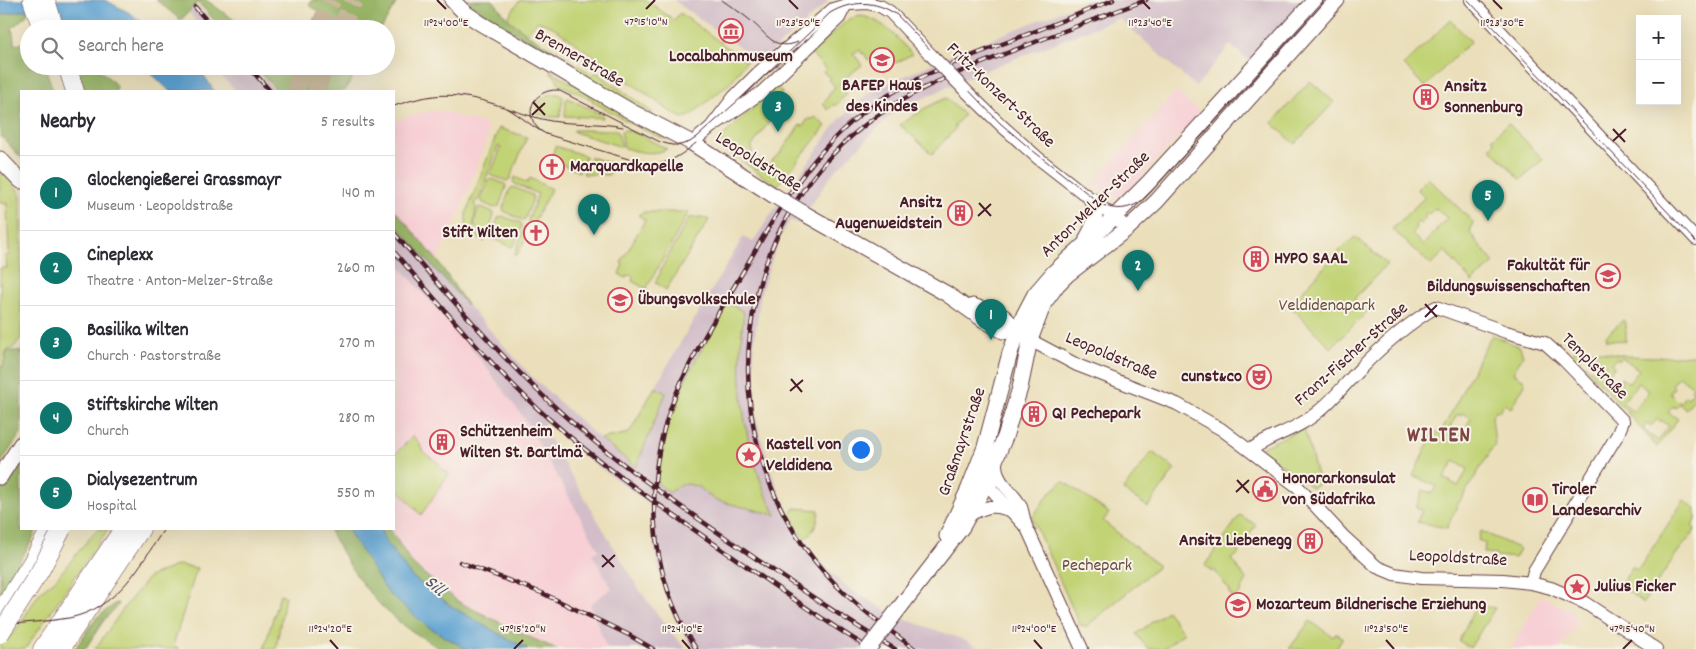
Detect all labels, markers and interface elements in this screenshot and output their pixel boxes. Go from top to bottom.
text: 47°15'10"N [624,14,668,31]
text: 11°24'00"E [424,15,469,32]
text: 11°23'50"E [776,15,820,32]
text: 11°23'40"E [1128,15,1172,32]
text: 11°23'30"E [1480,15,1524,32]
map controls [1636,15,1681,105]
button: + [1636,15,1681,60]
museum icon: Localbahnmuseum [718,18,744,44]
search box [20,20,395,75]
street label: Brennerstraße [529,23,629,95]
icon: search [38,34,66,62]
text: Search here [78,34,164,61]
street label: Fritz-Konzert-Straße [940,37,1060,155]
place label: Localbahnmuseum [669,45,793,70]
school or university icon: BAFEP Haus des Kindes [869,47,895,73]
button: − [1636,60,1681,105]
place label: BAFEP Haus des Kindes [842,74,922,120]
place label: Ansitz Sonnenburg [1444,75,1523,121]
building icon: Ansitz Sonnenburg [1413,84,1439,110]
pin: 3 [762,91,794,132]
text: Nearby [40,108,95,138]
text: 5 results [321,111,375,134]
street label: Leopoldstraße [710,126,806,200]
street label: Anton-Melzer-Straße [1036,146,1156,264]
church icon: Marquardkapelle [539,154,565,180]
place label: Marquardkapelle [570,155,684,180]
text: Glockengießerei Grassmayr [87,168,281,195]
pin: 5 [1472,180,1504,221]
text: 1 [54,182,58,205]
text: 140 m [341,182,375,205]
place label: Ansitz Augenweidstein [835,191,942,237]
pin: 4 [578,194,610,235]
text: Museum · Leopoldstraße [87,195,233,218]
building icon: Ansitz Augenweidstein [947,200,973,226]
church icon: Stift Wilten [523,220,549,246]
place label: Stift Wilten [442,221,518,246]
text: Cineplexx [87,243,153,270]
building icon: HYPO SAAL [1243,246,1269,272]
place label: HYPO SAAL [1274,247,1348,272]
pin: 2 [1122,250,1154,291]
place label: Fakultät für Bildungswissenschaften [1427,254,1590,300]
text: 2 [53,257,60,280]
text: 260 m [337,257,375,280]
school or university icon: Fakultät für Bildungswissenschaften [1595,263,1621,289]
text: Theatre · Anton-Melzer-Straße [87,270,273,293]
school or university icon: Übungsvolkschule [607,287,633,313]
place label: Übungsvolkschule [638,288,756,313]
park label: Veldidenapark [1279,294,1375,319]
street label: Franz-Fischer-Straße [1289,297,1415,413]
pin: 1 [975,299,1007,340]
text: Basilika Wilten [87,318,189,345]
street label: Leopoldstraße [1061,326,1161,388]
street label: Templstraße [1555,328,1633,406]
text: 3 [52,332,60,355]
text: 270 m [339,332,375,355]
text: Church · Pastorstraße [87,345,221,368]
theatre icon: cunst&co [1246,364,1272,390]
place label: cunst&co [1181,365,1242,390]
street label: Graßmayrstraße [933,384,993,500]
text: Stiftskirche Wilten [87,393,218,420]
building icon: Q1 Pechepark [1021,401,1047,427]
place label: Q1 Pechepark [1052,402,1141,427]
text: 4 [53,407,59,430]
text: 280 m [338,407,375,430]
text: Church [87,420,129,443]
place label: Schützenheim Wilten St. Bartlmä [460,420,584,466]
district label: WILTEN [1407,421,1471,452]
building icon: Schützenheim Wilten St. Bartlmä [429,429,455,455]
place label: Kastell von Veldidena [766,433,841,479]
your location [848,437,874,463]
place icon: Kastell von Veldidena [736,442,762,468]
place label: Honorarkonsulat von Südafrika [1282,467,1396,513]
text: Dialysezentrum [87,468,197,495]
public building icon: Honorarkonsulat von Südafrika [1252,476,1278,502]
place label: Tiroler Landesarchiv [1552,478,1642,524]
text: 5 [52,482,60,505]
text: 550 m [337,482,375,505]
library icon: Tiroler Landesarchiv [1522,487,1548,513]
text: Hospital [87,495,137,518]
building icon: Ansitz Liebenegg [1297,528,1323,554]
place label: Ansitz Liebenegg [1179,529,1292,554]
street label: Leopoldstraße [1408,544,1508,574]
park label: Pechepark [1062,554,1132,579]
water label: Sill [417,570,452,605]
place icon: Julius Ficker [1564,574,1590,600]
place label: Julius Ficker [1594,575,1676,600]
school or university icon: Mozarteum Bildnerische Erziehung [1225,592,1251,618]
place label: Mozarteum Bildnerische Erziehung [1256,593,1486,618]
text: 11°24'20"E [308,621,352,638]
text: 47°15'20"N [500,621,546,638]
text: 11°24'10"E [662,621,703,638]
text: 11°24'00"E [1012,621,1057,638]
text: 11°23'50"E [1364,621,1408,638]
text: 47°15'40"N [1609,621,1655,638]

